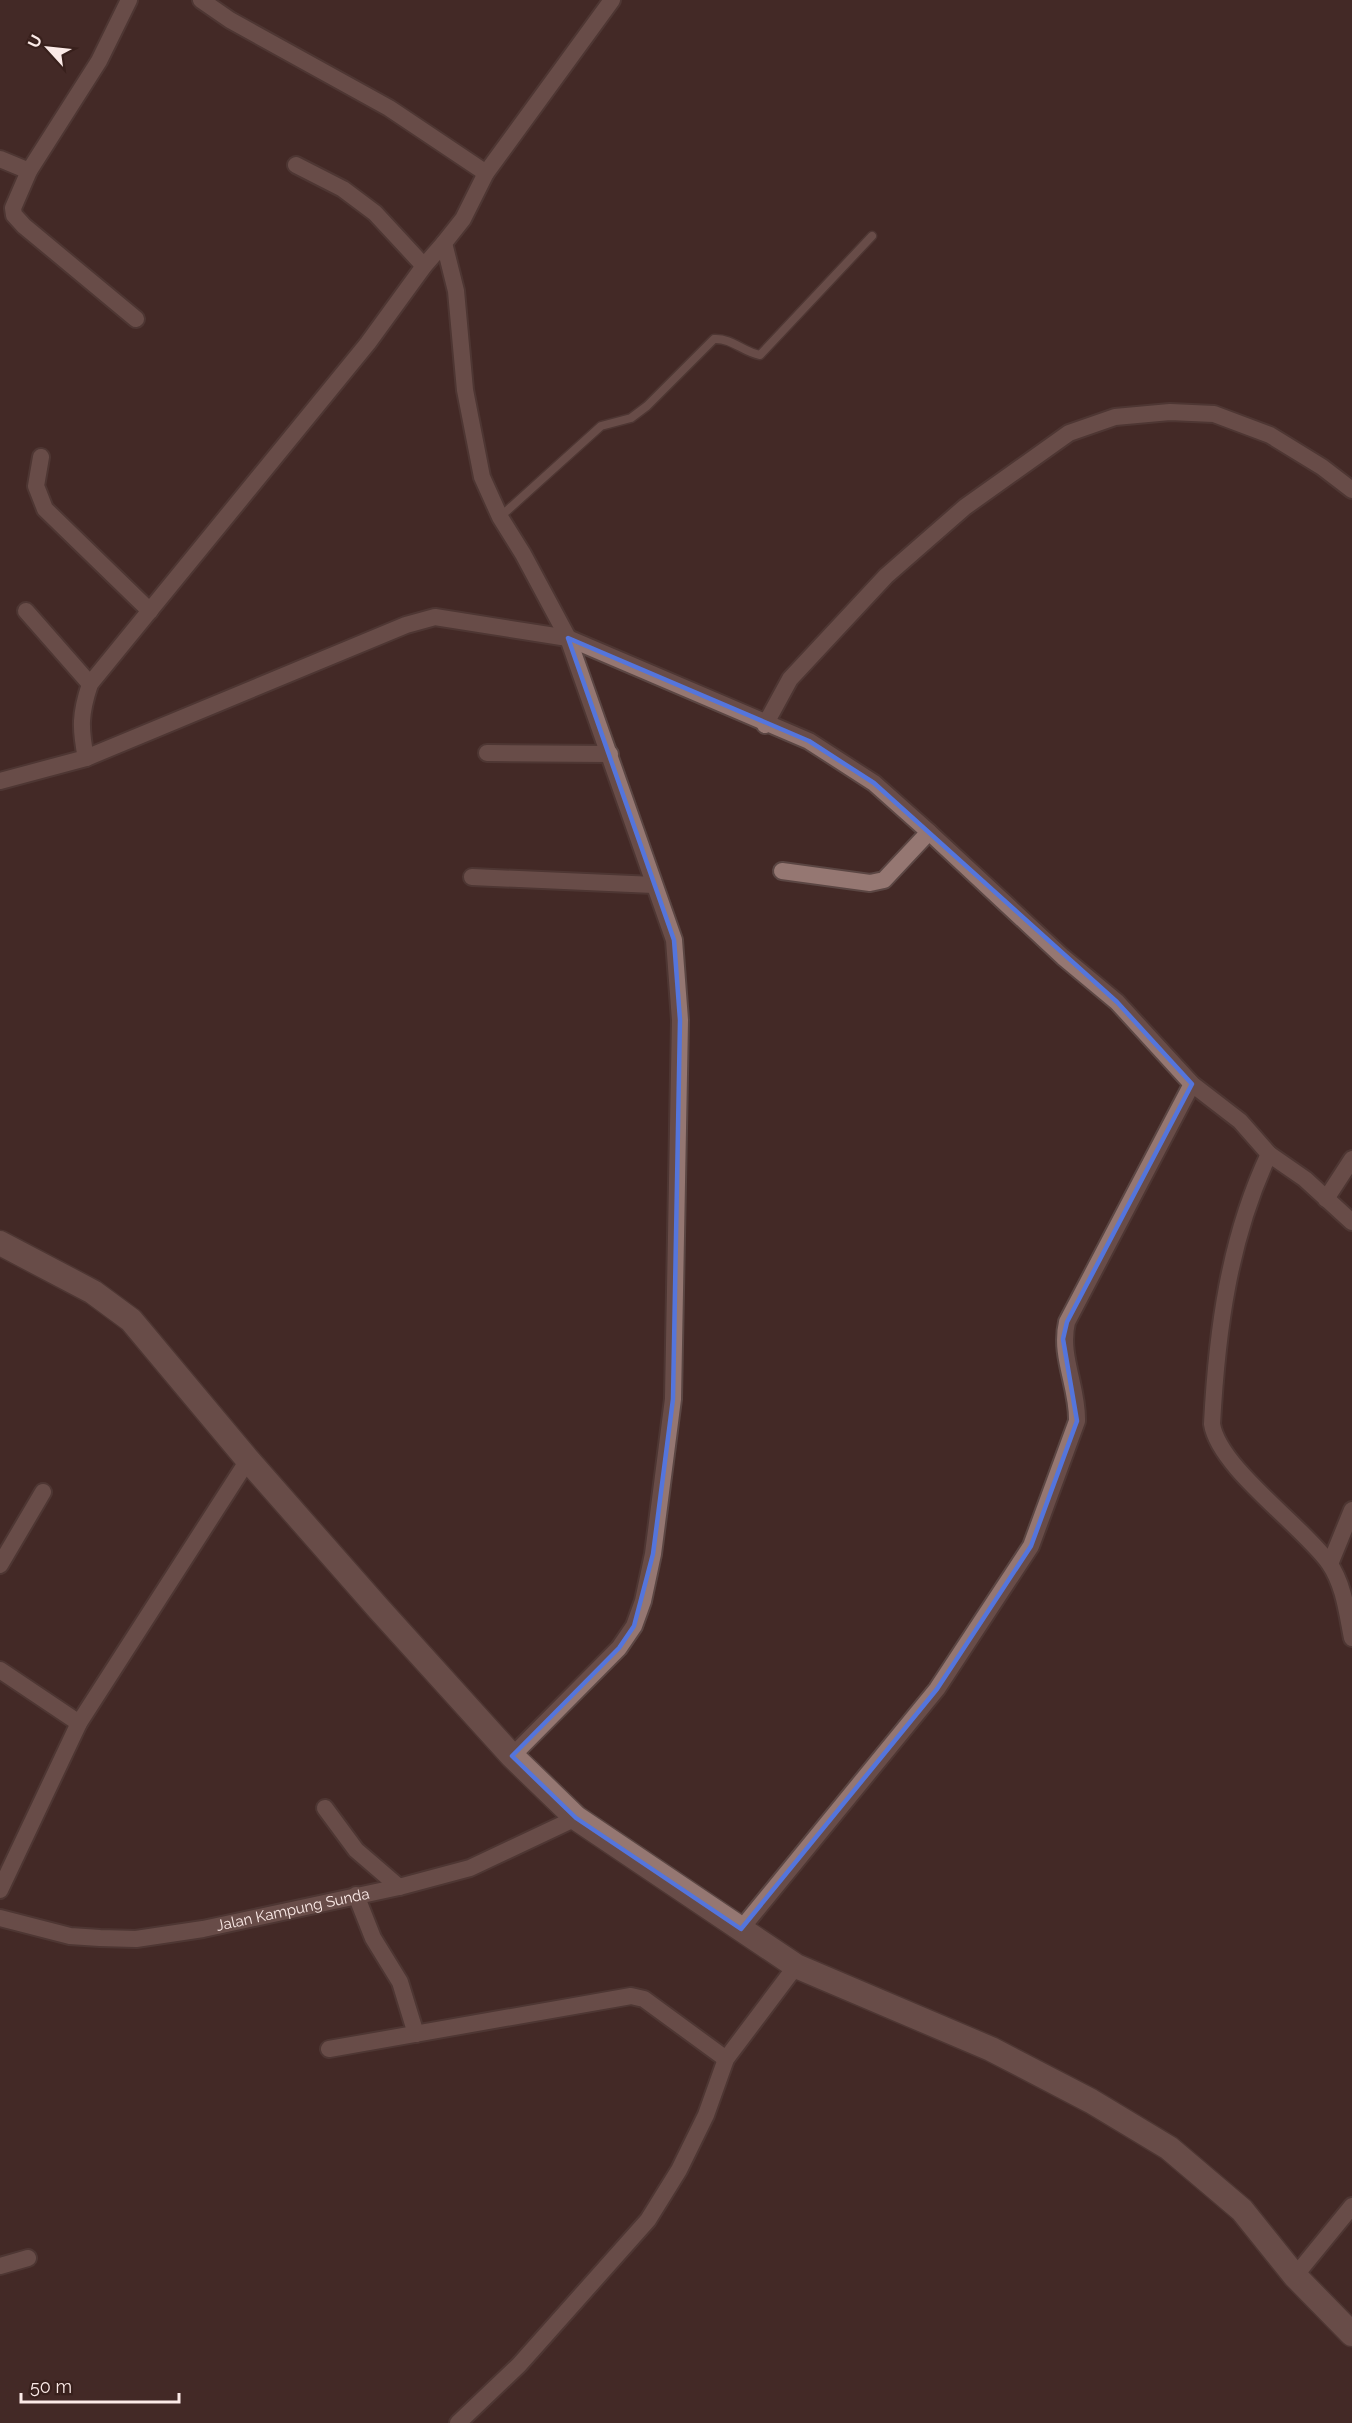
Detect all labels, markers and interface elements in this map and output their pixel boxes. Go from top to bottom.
north arrow [18,18,78,78]
text: U [24,32,46,51]
street label: Jalan Kampung Sunda [215,1885,371,1935]
scale bar [21,2366,178,2404]
text: 50 m [30,2376,72,2397]

